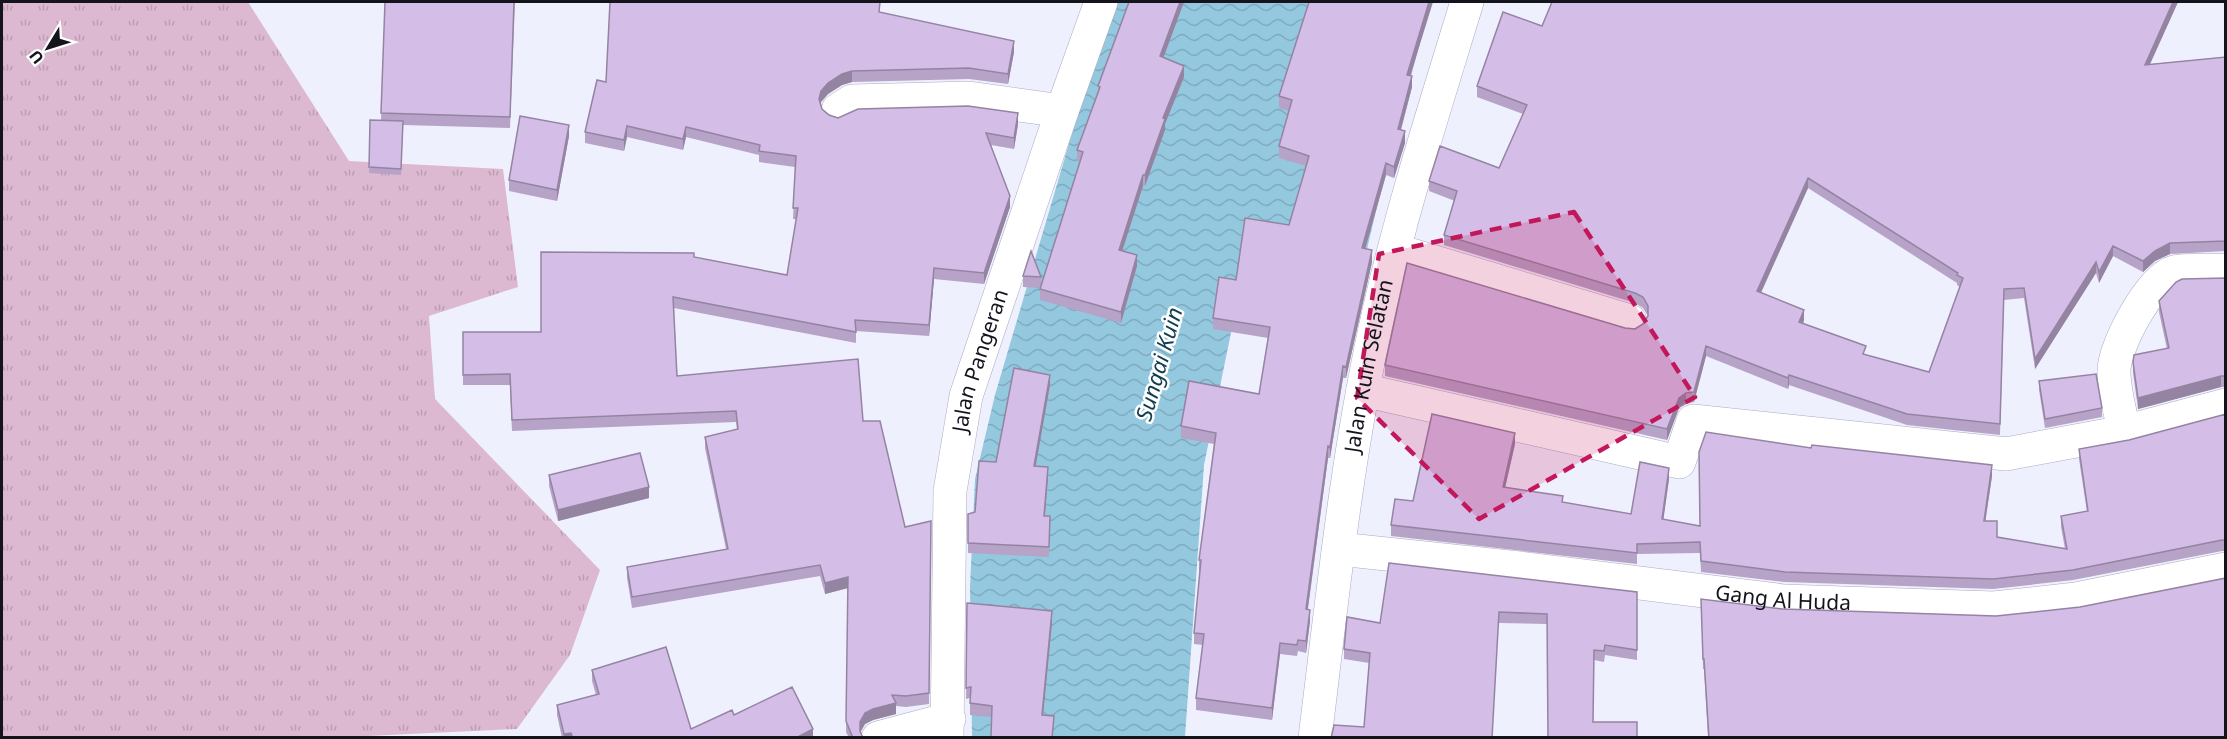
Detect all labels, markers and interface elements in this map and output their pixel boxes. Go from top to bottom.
north arrow [18,18,78,78]
text: U [24,46,49,69]
street label: Jalan Kuin Selatan [1337,276,1399,456]
street label: Jalan Pangeran [945,285,1014,436]
water label: Sungai Kuin [1128,303,1189,424]
street label: Gang Al Huda [1714,578,1851,616]

